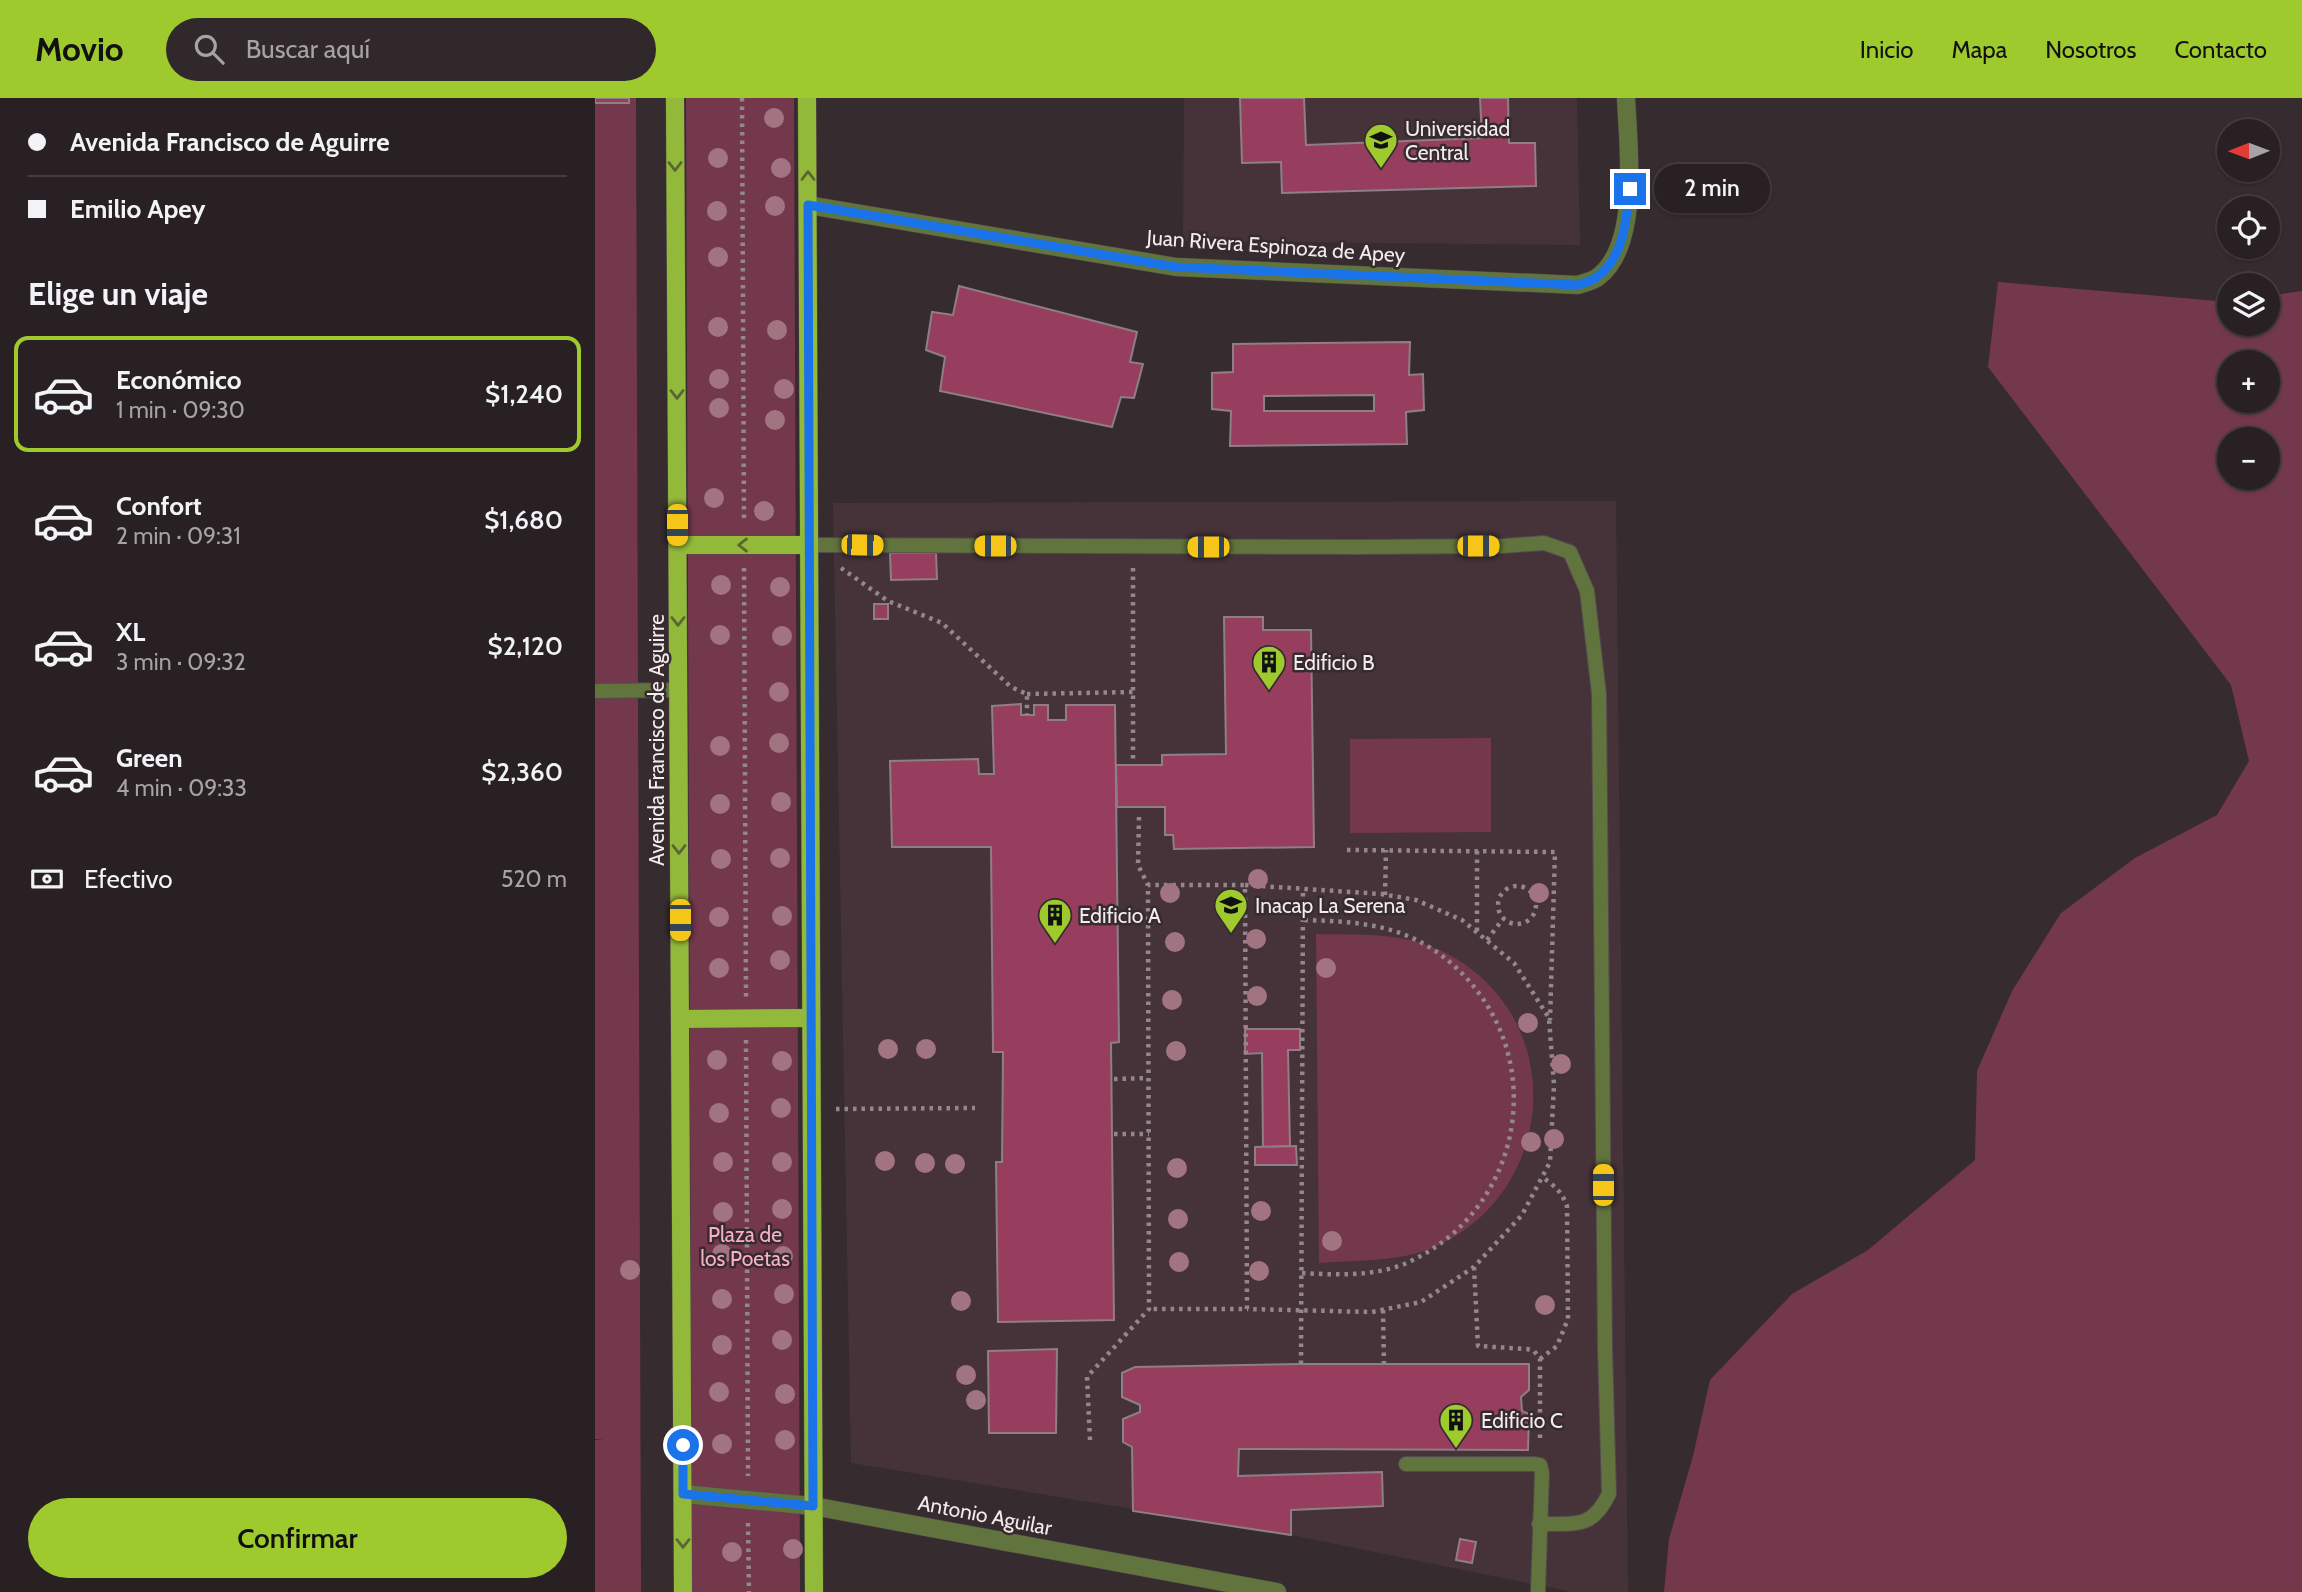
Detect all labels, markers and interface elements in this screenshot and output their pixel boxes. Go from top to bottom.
search box [166,18,656,81]
text: Movio [35,29,124,69]
icon: search [190,30,228,68]
text: Buscar aquí [246,33,370,65]
text: Inicio [1860,35,1913,64]
text: Mapa [1951,35,2007,64]
text: Nosotros [2045,35,2136,64]
text: Contacto [2174,35,2267,64]
place label: Universidad Central [1405,116,1510,165]
north arrow [2217,119,2280,182]
map controls [2217,119,2280,490]
school or university icon: Universidad Central [1362,121,1400,170]
text: Avenida Francisco de Aguirre [70,126,390,158]
one-way arrow [667,161,683,172]
callout: 2 min [1655,164,1770,214]
one-way arrow [800,171,815,182]
route end [1614,173,1646,205]
text: 2 min [1684,174,1740,202]
text: Emilio Apey [70,193,206,225]
button: locate [2217,196,2280,259]
street label: Juan Rivera Espinoza de Apey [1145,224,1406,268]
button: layers [2217,273,2280,336]
text: Elige un viaje [28,274,208,313]
button: + [2217,350,2280,413]
icon: car [32,363,95,426]
text: Económico [116,364,242,396]
text: $1,240 [485,378,563,410]
one-way arrow [669,388,684,399]
text: 1 min · 09:30 [116,396,245,424]
button: − [2217,427,2280,490]
icon: car [32,489,95,552]
text: Confort [116,490,202,522]
text: $1,680 [484,504,563,536]
car [667,504,688,546]
text: 2 min · 09:31 [116,522,241,550]
car [841,534,884,556]
car [975,536,1017,557]
car [1458,536,1500,557]
one-way arrow [738,537,748,553]
car [1188,537,1230,558]
street label: Avenida Francisco de Aguirre [644,614,669,866]
icon: car [32,615,95,678]
text: XL [116,616,145,648]
one-way arrow [670,616,686,627]
text: $2,120 [488,630,563,662]
building icon: Edificio B [1250,643,1288,692]
text: 3 min · 09:32 [116,648,246,676]
place label: Edificio B [1293,650,1375,675]
icon: car [32,741,95,804]
text: Green [116,742,183,774]
text: $2,360 [481,756,563,788]
text: 4 min · 09:33 [116,774,247,802]
one-way arrow [671,844,687,854]
icon: cash [28,860,66,898]
text: Efectivo [84,863,173,895]
text: 520 m [501,865,567,893]
school or university icon: Inacap La Serena [1212,886,1250,935]
place label: Inacap La Serena [1255,893,1405,918]
building icon: Edificio A [1036,896,1074,945]
car [670,899,691,941]
place label: Edificio A [1079,903,1161,928]
car [1593,1164,1614,1206]
park label: Plaza de los Poetas [700,1222,790,1271]
building icon: Edificio C [1437,1401,1475,1450]
place label: Edificio C [1481,1408,1563,1433]
route start [667,1429,699,1461]
street label: Antonio Aguilar [916,1490,1054,1540]
button: Confirmar [28,1498,567,1578]
one-way arrow [675,1538,691,1549]

